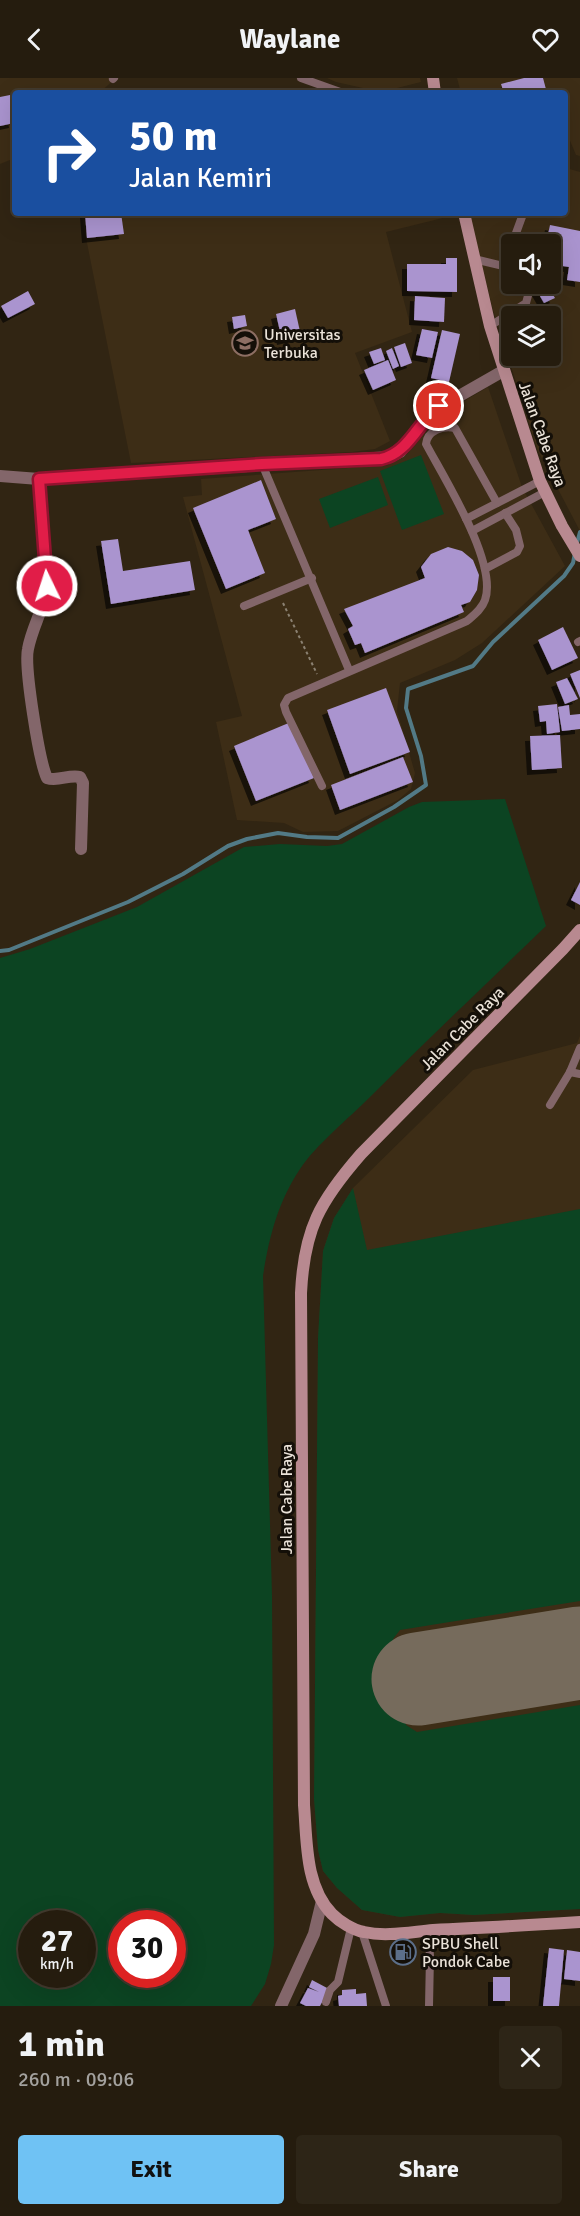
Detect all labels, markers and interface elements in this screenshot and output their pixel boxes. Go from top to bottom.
icon: back [18,23,51,56]
text: Waylane [239,23,341,56]
icon: heart [529,23,562,56]
text: 50 m [129,111,218,162]
icon: right [30,114,108,192]
text: Jalan Kemiri [129,162,272,195]
map controls [501,234,561,366]
button: sound [501,234,561,294]
button: layers [501,306,561,366]
place label: Universitas Terbuka [264,325,341,363]
school or university icon: Universitas Terbuka [230,328,260,358]
street label: Jalan Cabe Raya [514,379,570,490]
pin [413,380,464,431]
icon: arrive [422,389,455,422]
position arrow [15,554,79,618]
street label: Jalan Cabe Raya [417,983,509,1075]
street label: Jalan Cabe Raya [277,1444,297,1554]
speed limit sign: 30 [108,1910,186,1988]
text: 27 [41,1923,73,1960]
place label: SPBU Shell Pondok Cabe [422,1934,510,1972]
fuel station icon: SPBU Shell Pondok Cabe [388,1937,418,1967]
text: km/h [40,1955,74,1973]
text: 1 min [18,2022,105,2067]
button: close [499,2026,562,2089]
text: 260 m · 09:06 [18,2067,134,2092]
button: Exit [18,2135,284,2204]
button: Share [296,2135,562,2204]

